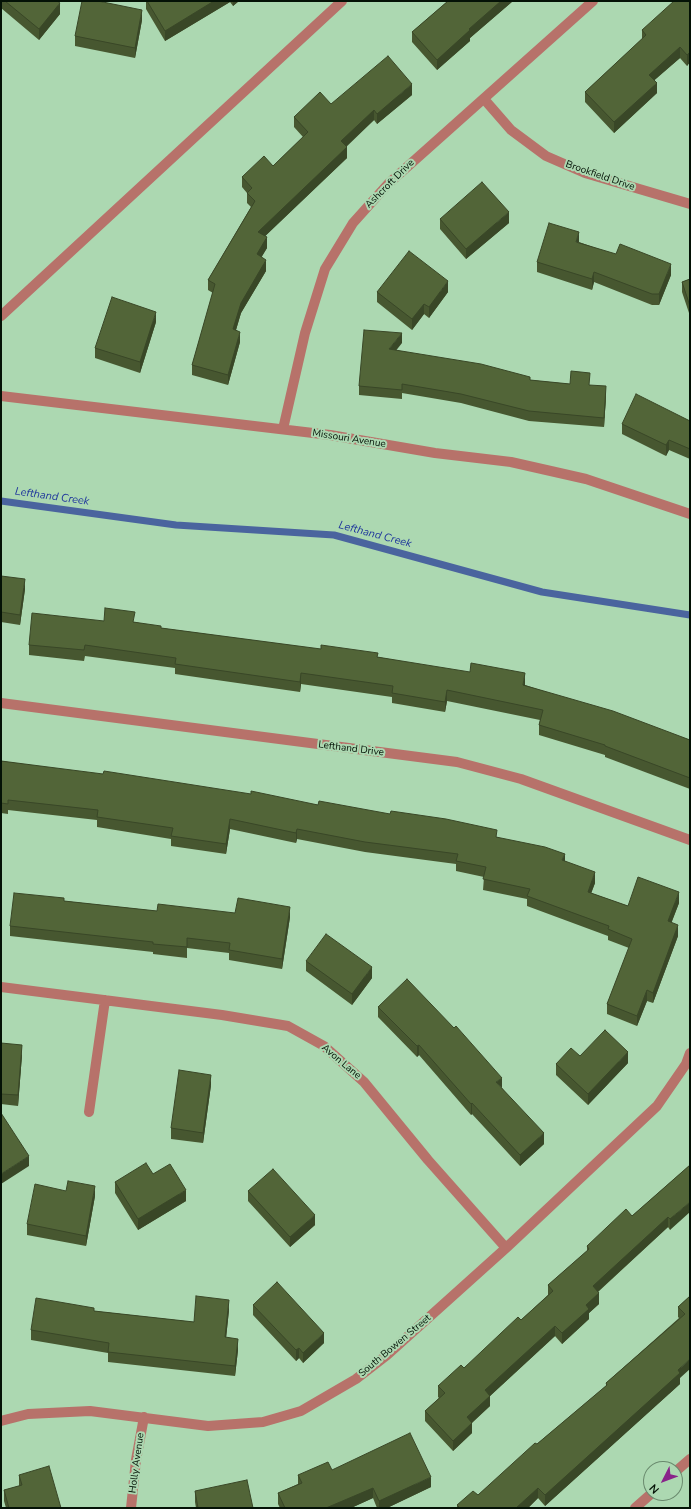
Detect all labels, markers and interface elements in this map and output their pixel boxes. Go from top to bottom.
street label: Ashcroft Drive [363,157,417,211]
street label: Brookfield Drive [564,159,636,193]
street label: Missouri Avenue [311,427,387,451]
water label: Lefthand Creek [14,485,90,509]
water label: Lefthand Creek [337,519,413,551]
street label: Lefthand Drive [317,739,385,759]
street label: Avon Lane [319,1042,363,1082]
street label: South Bowen Street [356,1312,434,1380]
street label: Holly Avenue [127,1432,147,1494]
north arrow [643,1461,683,1501]
text: N [646,1481,663,1497]

